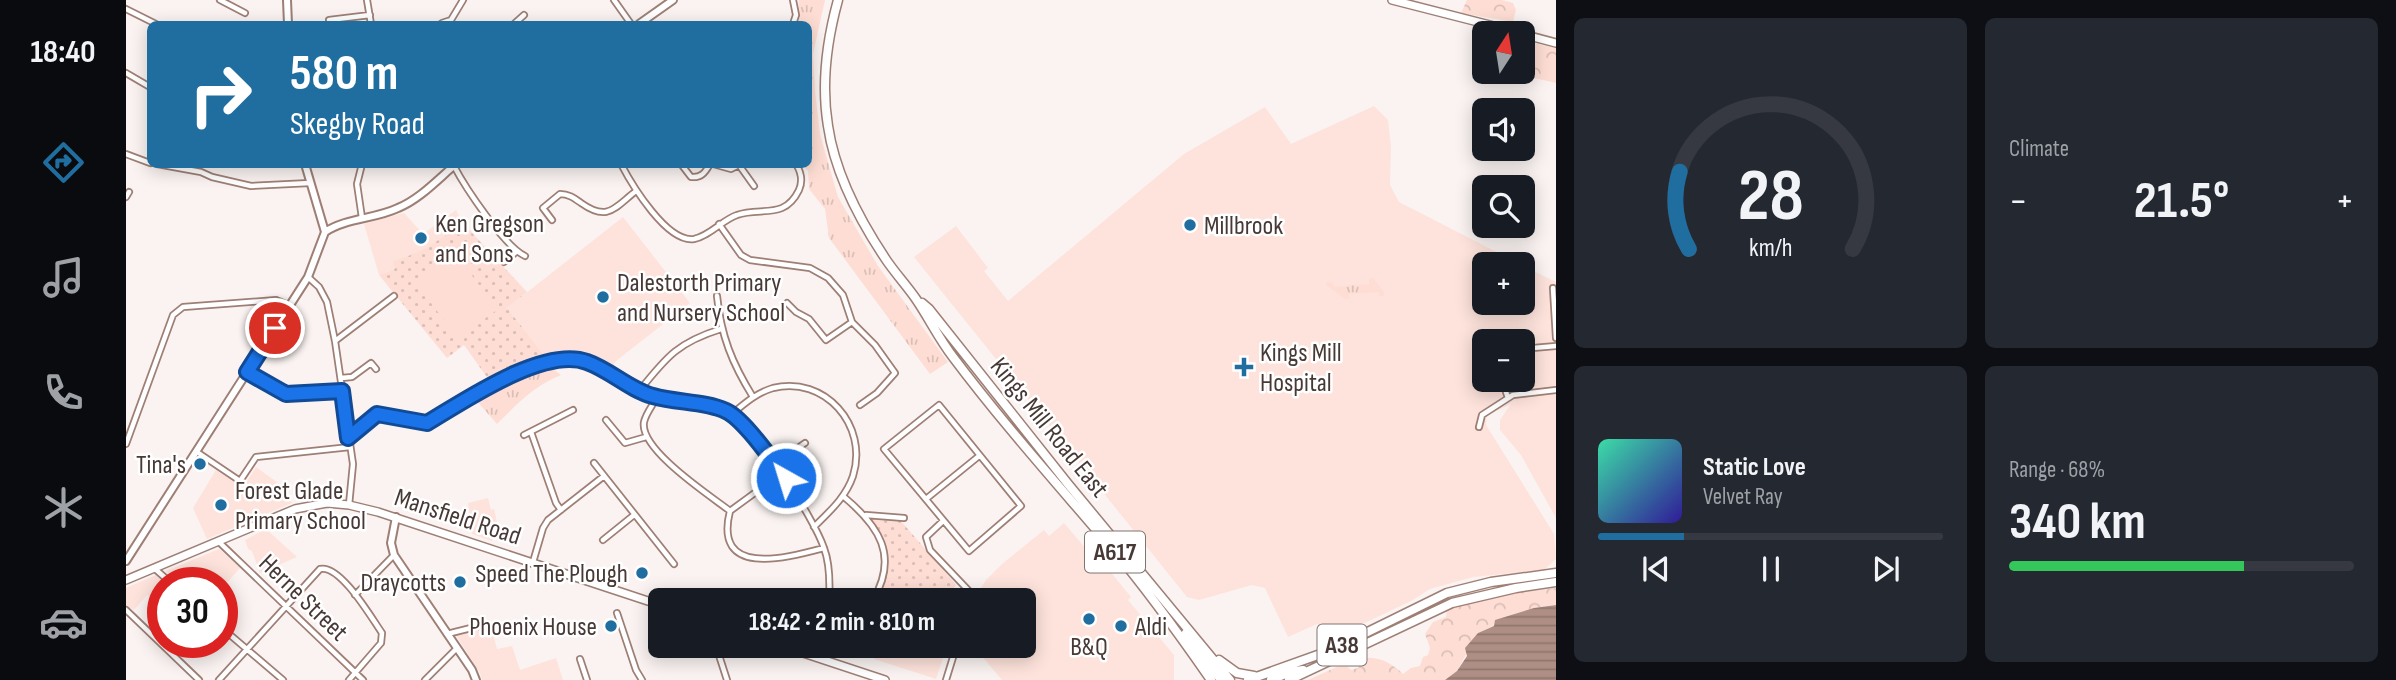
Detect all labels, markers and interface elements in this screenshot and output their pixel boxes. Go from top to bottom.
north arrow [1472,21,1535,84]
map controls [1472,21,1535,392]
text: 18:40 [31,33,95,72]
text: 580 m [290,45,398,104]
icon: right [175,49,266,140]
button: sound [1472,98,1535,161]
text: Skegby Road [290,105,425,144]
text: Climate [2009,135,2069,163]
icon: directions [39,138,88,187]
text: 28 [1737,153,1804,241]
text: 21.5° [2134,170,2229,233]
button: search [1472,175,1535,238]
text: − [2009,179,2028,224]
text: + [2335,179,2354,224]
place label: Ken Gregson and Sons [435,209,544,270]
place label: Millbrook [1204,211,1283,242]
marker: Millbrook [1182,217,1198,233]
marker: Ken Gregson and Sons [413,230,429,246]
text: km/h [1749,233,1792,264]
button: + [1472,252,1535,315]
icon: music [39,253,88,302]
place label: Dalestorth Primary and Nursery School [617,268,785,329]
marker: Dalestorth Primary and Nursery School [595,289,611,305]
pin [245,298,305,358]
icon: arrive [256,309,294,347]
button: − [1472,329,1535,392]
place label: Kings Mill Hospital [1260,338,1342,399]
street label: Kings Mill Road East [983,352,1115,504]
marker: Kings Mill Hospital [1234,357,1254,377]
icon: phone [39,368,88,417]
position arrow [749,441,823,515]
place label: Tina's [136,450,186,481]
text: Static Love [1703,452,1806,483]
marker: Tina's [192,456,208,472]
text: Range · 68% [2009,456,2105,484]
place label: Forest Glade Primary School [235,476,366,537]
street label: Mansfield Road [391,482,525,552]
icon: climate [39,483,88,532]
text: Velvet Ray [1703,483,1783,511]
text: 340 km [2009,491,2146,554]
marker: Forest Glade Primary School [213,497,229,513]
road number: A617 [1085,532,1145,572]
street label: Herne Street [252,548,354,648]
icon: previous [1637,550,1675,588]
icon: pause [1752,550,1790,588]
icon: next [1867,550,1905,588]
place label: Speed The Plough [475,559,628,590]
marker: Speed The Plough [634,565,650,581]
speed limit sign: 30 [147,567,238,658]
place label: Draycotts [360,568,446,599]
marker: Draycotts [452,574,468,590]
icon: car [39,598,88,647]
text: 18:42 · 2 min · 810 m [749,607,935,638]
marker: B&Q [1081,611,1097,627]
place label: Phoenix House [469,612,597,643]
place label: Aldi [1134,612,1167,643]
marker: Phoenix House [603,618,619,634]
marker: Aldi [1113,618,1129,634]
road number: A38 [1318,624,1366,666]
place label: B&Q [1070,632,1108,663]

